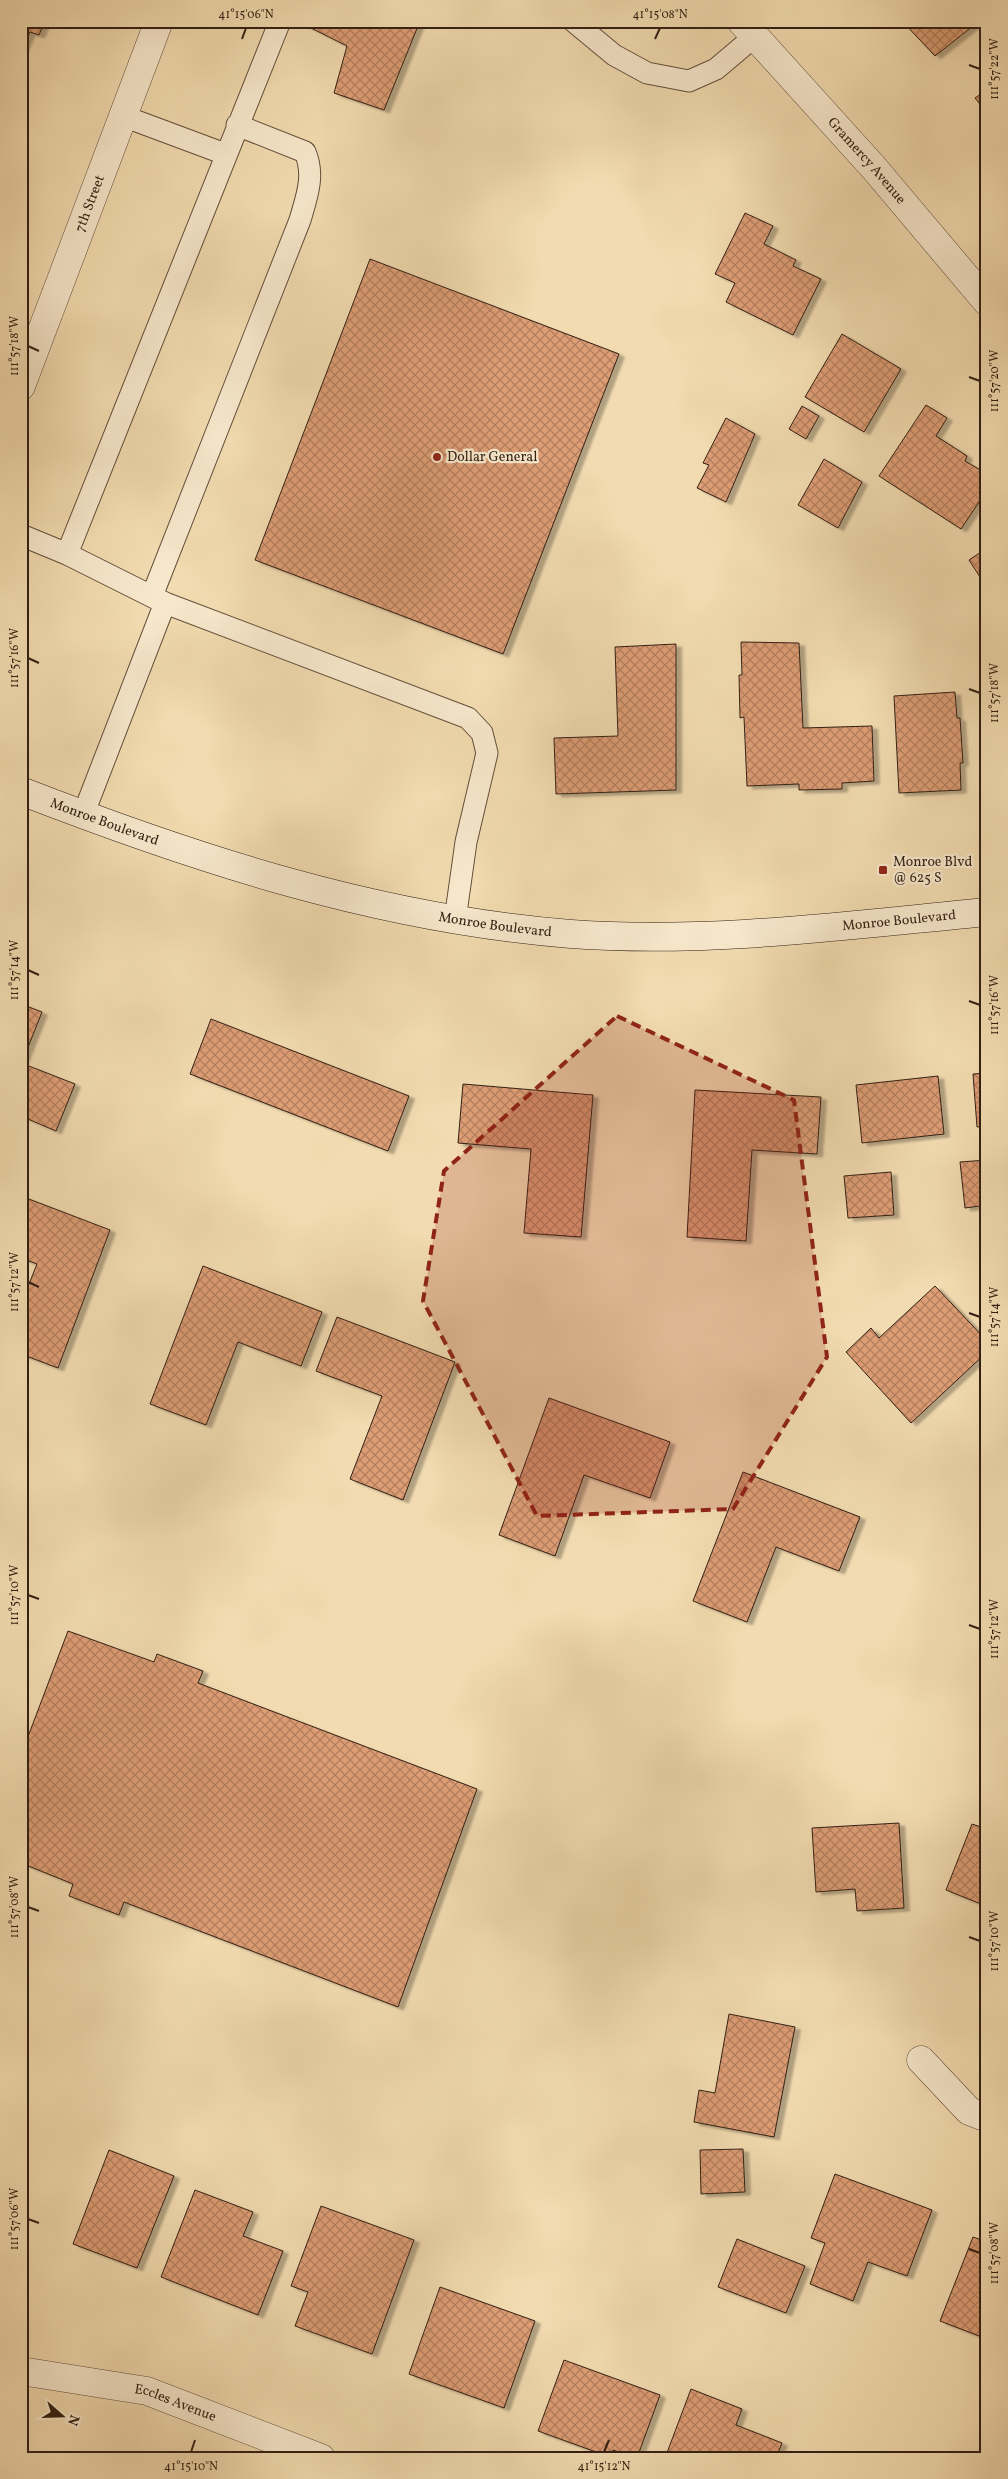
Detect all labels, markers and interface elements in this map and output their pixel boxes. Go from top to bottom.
text: 41°15'06"N [218,7,274,23]
text: 41°15'08"N [632,7,688,23]
text: 111°57'22"W [987,38,1003,100]
street label: Gramercy Avenue [823,113,910,209]
street label: 7th Street [71,172,109,235]
text: 111°57'18"W [7,316,23,376]
text: 111°57'20"W [987,350,1003,412]
place label: Dollar General [447,448,537,467]
marker: Dollar General [431,451,443,463]
text: 111°57'16"W [7,628,23,688]
text: 111°57'18"W [987,663,1003,723]
street label: Monroe Boulevard [47,794,161,850]
place label: Monroe Blvd @ 625 S [893,853,972,888]
marker: Monroe Blvd @ 625 S [877,864,889,876]
street label: Monroe Boulevard [841,906,957,936]
street label: Monroe Boulevard [437,907,553,942]
text: 111°57'14"W [7,940,23,1000]
text: 111°57'16"W [987,975,1003,1035]
text: 111°57'12"W [7,1252,23,1312]
text: 111°57'14"W [987,1287,1003,1347]
text: 111°57'10"W [7,1565,23,1625]
text: 111°57'12"W [987,1599,1003,1659]
text: 111°57'08"W [7,1876,23,1938]
text: 111°57'10"W [987,1911,1003,1971]
text: 111°57'06"W [7,2188,23,2250]
text: 111°57'08"W [987,2222,1003,2284]
street label: Eccles Avenue [133,2380,219,2426]
north arrow [38,2392,88,2442]
text: N [62,2412,83,2428]
text: 41°15'10"N [164,2459,218,2475]
text: 41°15'12"N [578,2459,631,2475]

